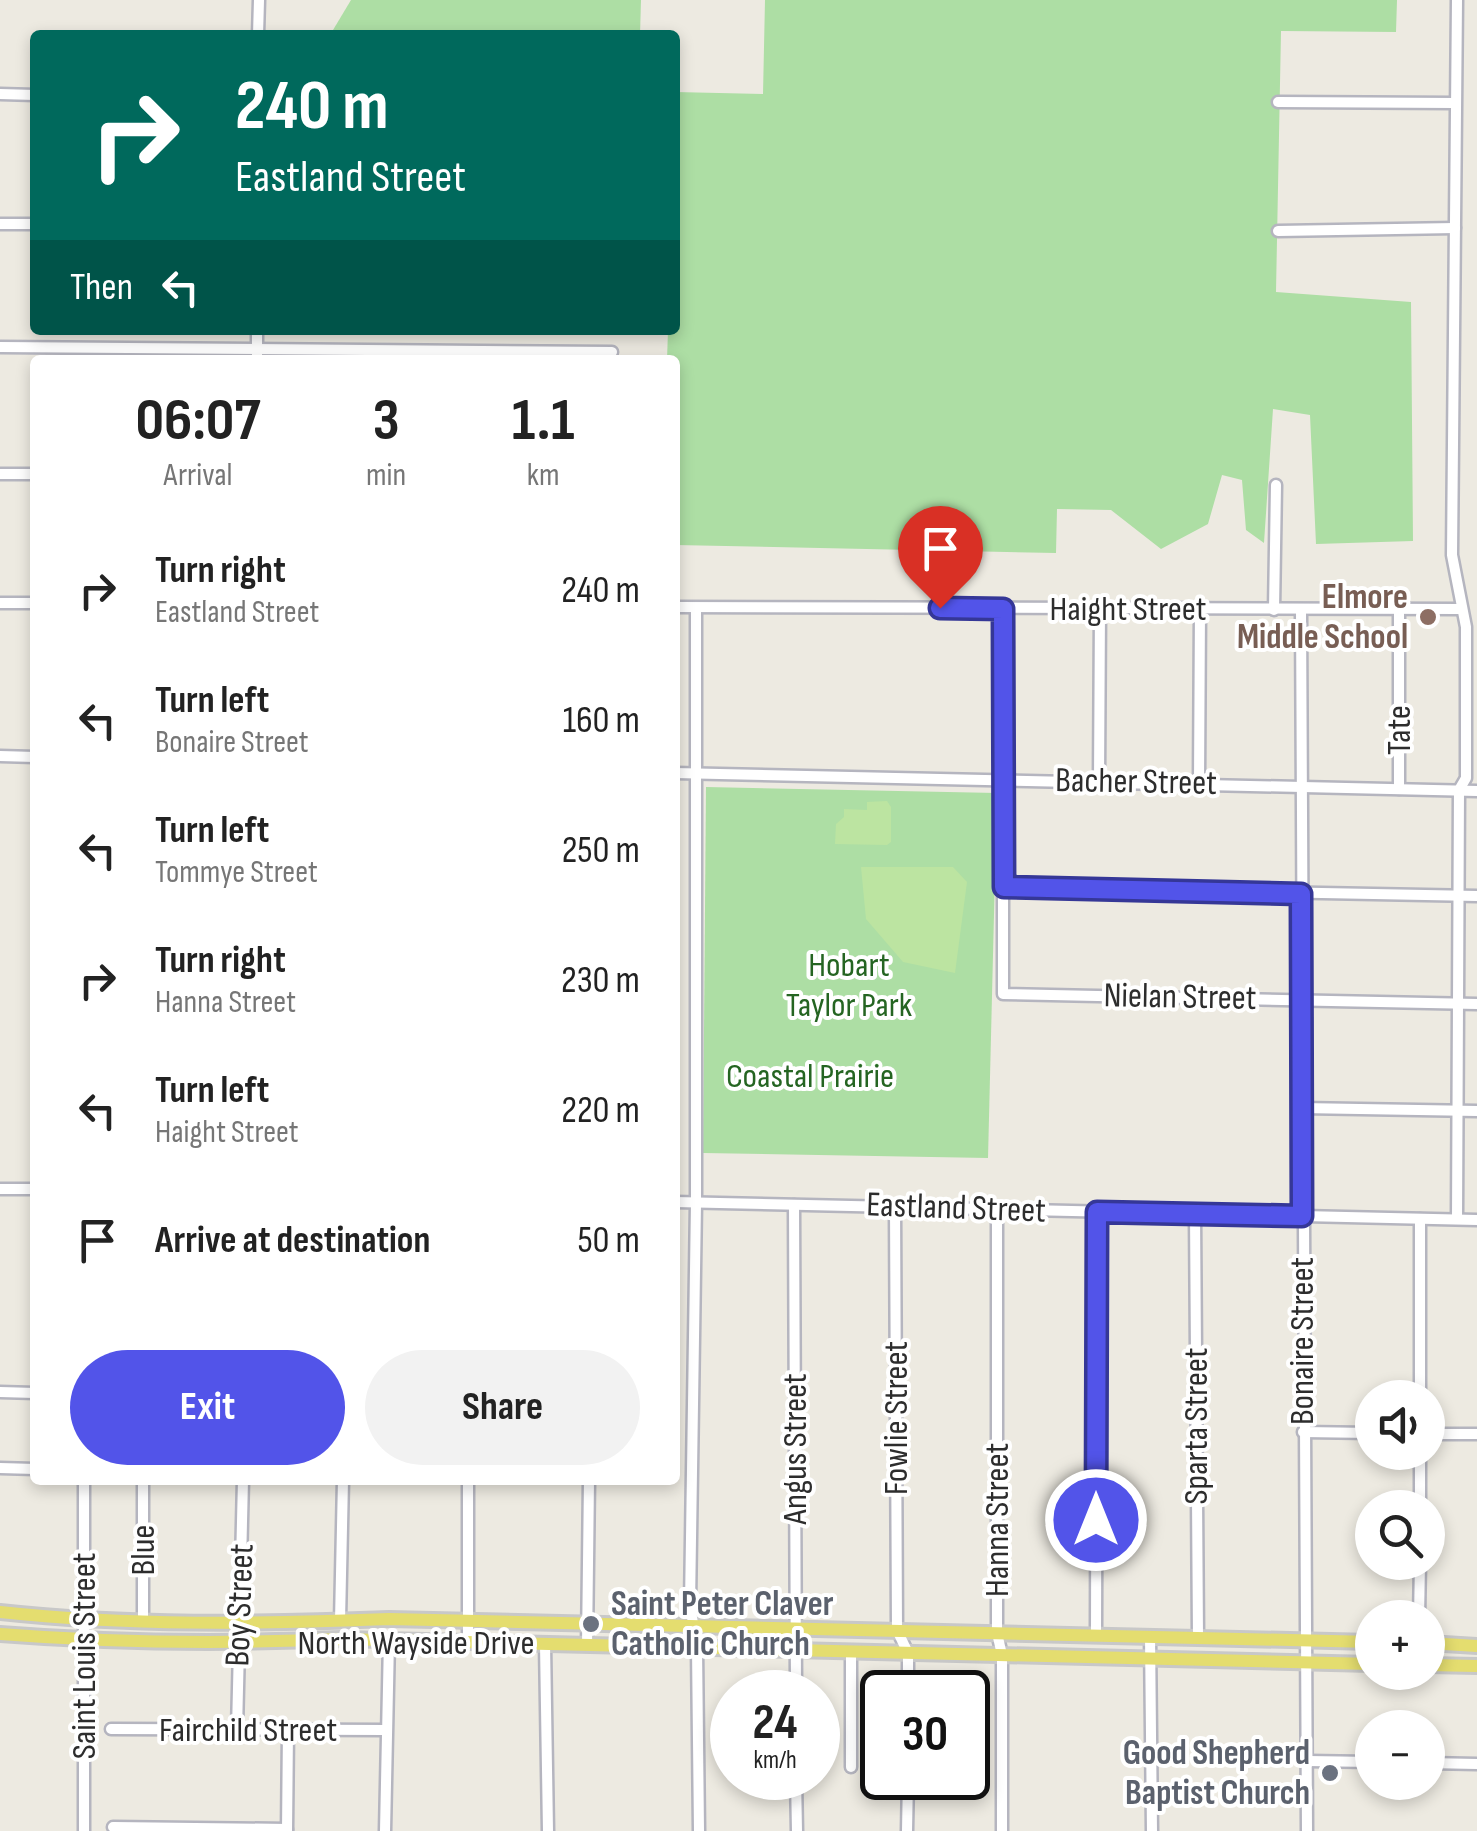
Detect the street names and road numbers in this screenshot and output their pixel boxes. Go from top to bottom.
street label: Haight Street [1049,588,1207,631]
street label: Tate [1378,705,1421,755]
street label: Bacher Street [1055,759,1217,805]
street label: Nielan Street [1103,974,1257,1020]
street label: Eastland Street [866,1183,1046,1233]
street label: Bonaire Street [1281,1257,1324,1425]
street label: Fowlie Street [875,1341,918,1495]
street label: Sparta Street [1175,1348,1218,1504]
street label: Angus Street [774,1373,817,1526]
street label: Hanna Street [976,1443,1019,1597]
street label: Blue [122,1525,165,1575]
street label: Boy Street [216,1543,264,1667]
street label: Saint Louis Street [63,1553,106,1759]
street label: North Wayside Drive [297,1622,535,1665]
street label: Fairchild Street [159,1709,337,1752]

